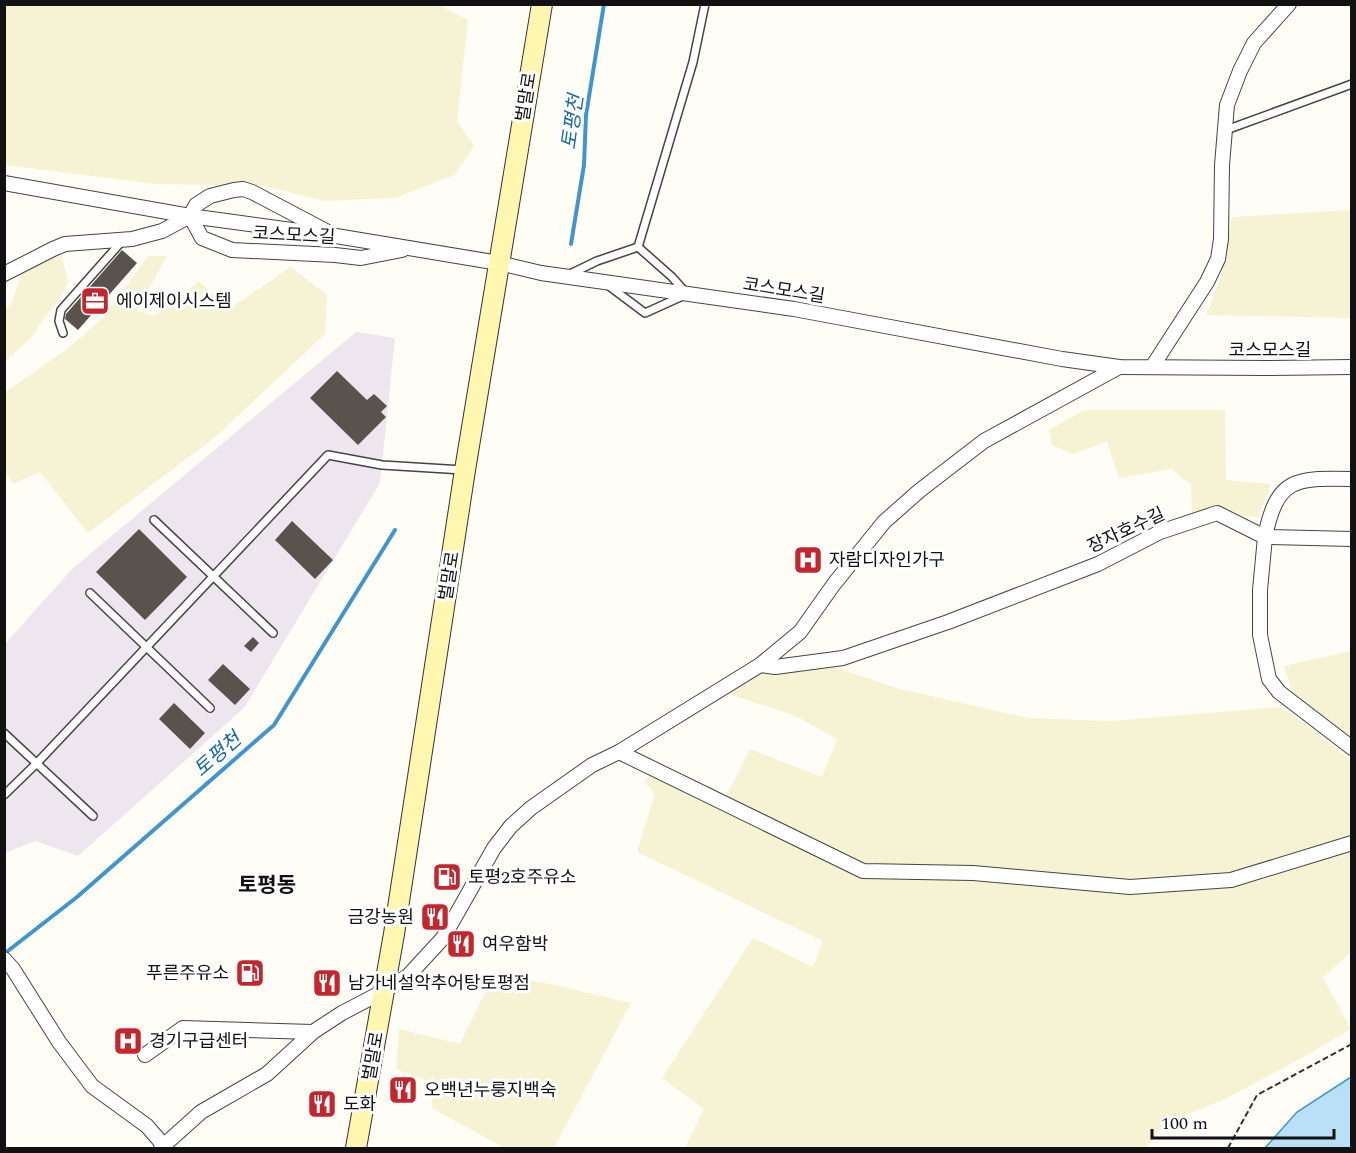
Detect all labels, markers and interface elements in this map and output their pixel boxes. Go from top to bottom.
street label: 벌말로 [509,70,544,124]
water label: 토평천 [554,90,592,152]
street label: 코스모스길 [252,220,336,251]
street label: 코스모스길 [741,271,827,310]
office icon: 에이제이시스템 [79,285,111,317]
place label: 에이제이시스템 [116,288,232,315]
street label: 코스모스길 [1229,337,1311,364]
street label: 장자호수길 [1083,501,1169,560]
hospital icon: 자람디자인가구 [792,544,824,576]
place label: 자람디자인가구 [829,547,945,574]
street label: 벌말로 [432,549,467,603]
water label: 토평천 [187,724,250,784]
fuel station icon: 토평2호주유소 [431,861,463,893]
place label: 토평2호주유소 [468,864,576,891]
district label: 토평동 [238,870,296,902]
restaurant icon: 금강농원 [419,901,451,933]
place label: 금강농원 [348,904,414,931]
restaurant icon: 여우함박 [445,928,477,960]
place label: 여우함박 [482,931,548,958]
fuel station icon: 푸른주유소 [234,957,266,989]
place label: 푸른주유소 [146,960,229,987]
restaurant icon: 남가네설악추어탕토평점 [311,967,343,999]
place label: 남가네설악추어탕토평점 [348,970,530,997]
hospital icon: 경기구급센터 [112,1025,144,1057]
place label: 경기구급센터 [149,1028,248,1055]
street label: 벌말로 [356,1029,391,1083]
restaurant icon: 오백년누룽지백숙 [387,1074,419,1106]
place label: 오백년누룽지백숙 [424,1077,556,1104]
restaurant icon: 도화 [306,1088,338,1120]
place label: 도화 [343,1091,376,1118]
scale bar [1152,1102,1334,1140]
text: 100 m [1161,1110,1208,1137]

